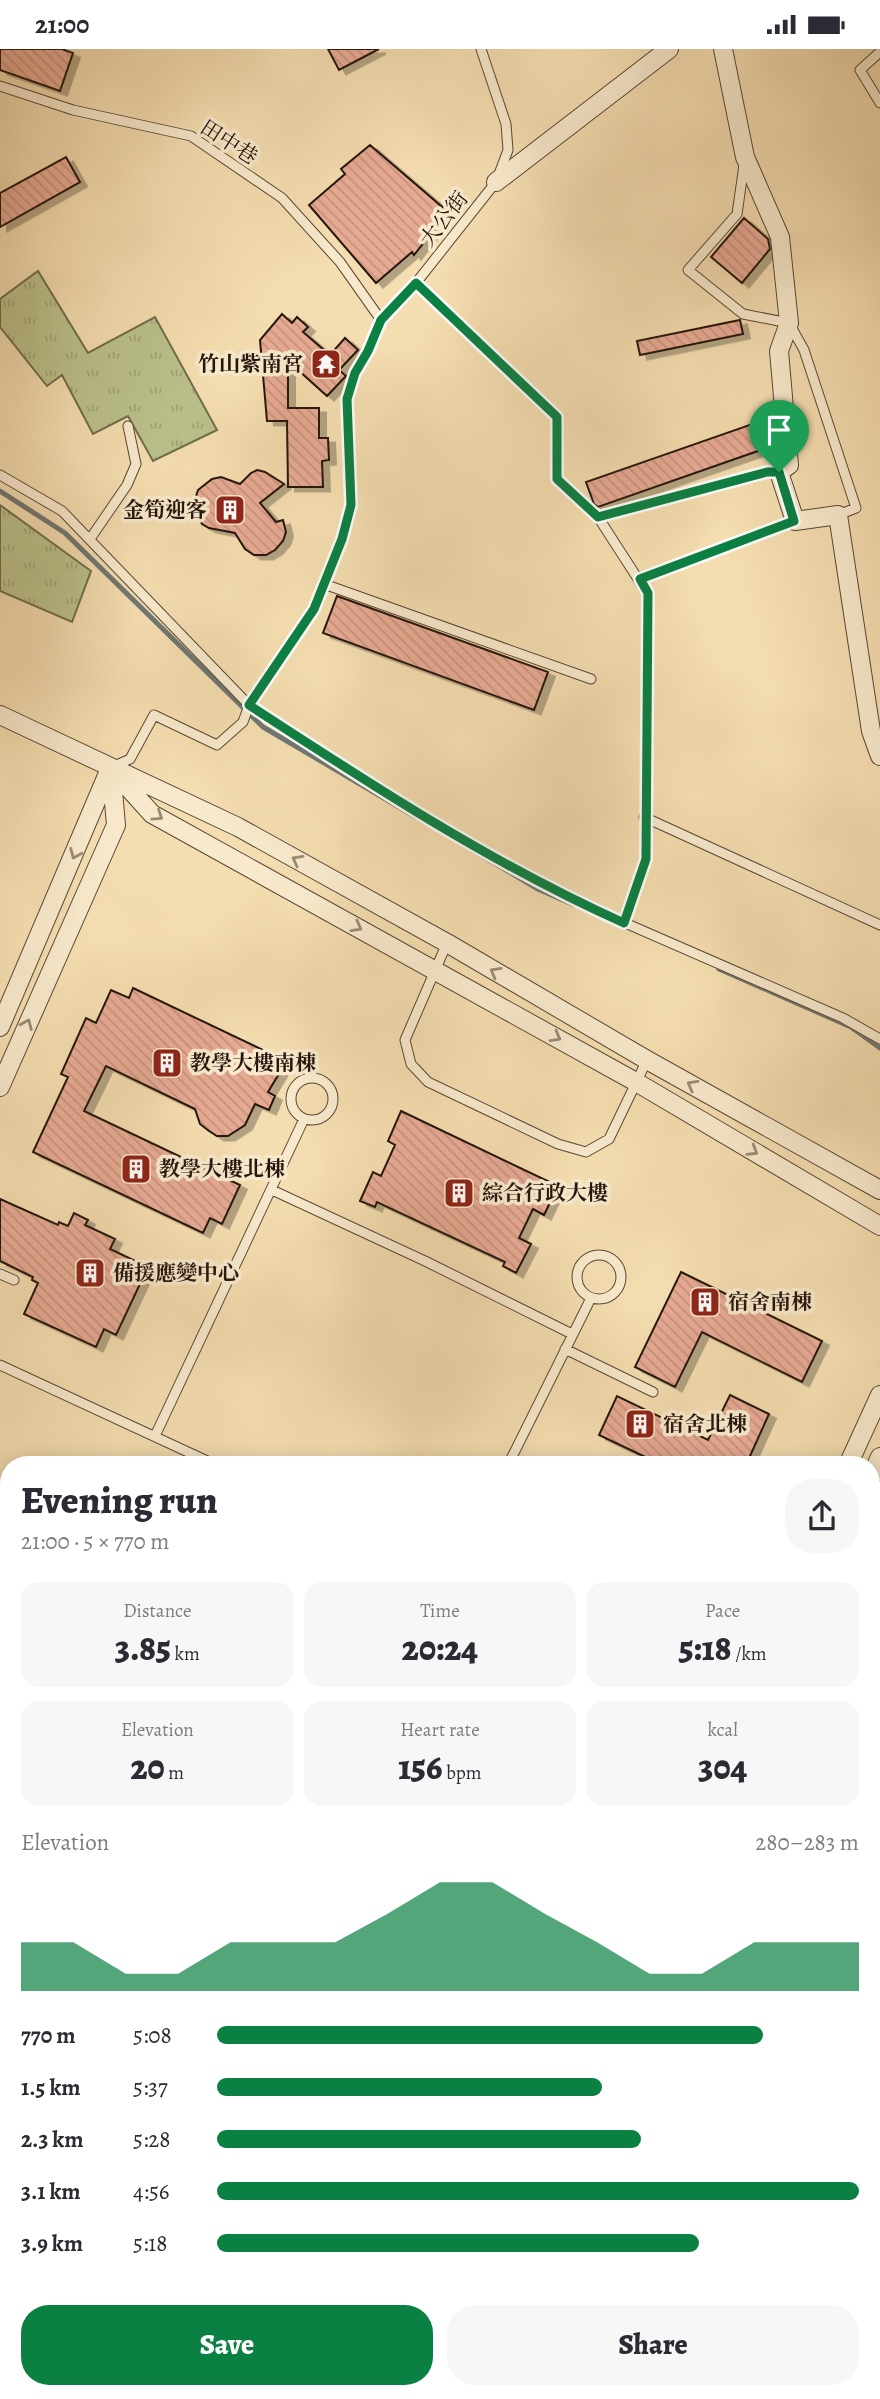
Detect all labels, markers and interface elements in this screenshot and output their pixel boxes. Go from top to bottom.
text: 21:00 [35,7,89,42]
street label: 田中巷 [195,113,263,171]
street label: 大公街 [414,186,474,252]
temple icon: 竹山紫南宮 [309,347,343,381]
place label: 竹山紫南宮 [198,350,303,378]
pin [749,400,809,472]
icon: arrive [760,411,798,449]
building icon: 金筍迎客 [213,493,247,527]
place label: 金筍迎客 [123,496,207,524]
one-way arrow [150,808,163,821]
one-way arrow [69,846,83,859]
one-way arrow [292,855,304,868]
one-way arrow [350,918,362,932]
one-way arrow [490,967,503,980]
one-way arrow [19,1019,33,1032]
one-way arrow [549,1029,561,1042]
building icon: 教學大樓南棟 [150,1046,184,1080]
place label: 教學大樓南棟 [190,1049,316,1077]
one-way arrow [687,1080,699,1093]
one-way arrow [745,1143,758,1156]
building icon: 教學大樓北棟 [119,1152,153,1186]
place label: 教學大樓北棟 [159,1155,285,1183]
building icon: 綜合行政大樓 [442,1176,476,1210]
place label: 綜合行政大樓 [482,1179,608,1207]
building icon: 備援應變中心 [73,1256,107,1290]
place label: 備援應變中心 [113,1259,239,1287]
building icon: 宿舍南棟 [688,1285,722,1319]
place label: 宿舍南棟 [728,1288,812,1316]
building icon: 宿舍北棟 [623,1407,657,1441]
place label: 宿舍北棟 [663,1410,747,1438]
text: Evening run [21,1474,218,1526]
button: share [785,1479,859,1553]
text: 21:00 · 5 × 770 m [21,1526,169,1557]
text: Distance [123,1598,191,1624]
text: Time [420,1598,460,1624]
text: Pace [705,1598,740,1624]
text: 3.85 [115,1624,171,1672]
text: 20:24 [402,1624,478,1672]
text: 5:18 [679,1624,731,1672]
text: km [171,1641,200,1667]
text: /km [731,1641,767,1667]
text: Elevation [121,1717,194,1743]
text: Heart rate [400,1717,480,1743]
text: kcal [707,1717,738,1743]
text: 20 [130,1743,165,1791]
text: 156 [398,1743,442,1791]
text: 304 [698,1743,747,1791]
text: m [165,1760,184,1786]
text: bpm [442,1760,482,1786]
text: Elevation [21,1827,109,1858]
text: 280–283 m [755,1827,859,1858]
text: 770 m [21,2020,76,2051]
text: 5:08 [133,2020,172,2051]
text: 1.5 km [21,2072,81,2103]
text: 5:37 [133,2072,168,2103]
text: 2.3 km [21,2124,84,2155]
text: 5:28 [133,2124,170,2155]
text: 3.1 km [21,2176,81,2207]
text: 4:56 [133,2176,169,2207]
text: 3.9 km [21,2228,83,2259]
text: 5:18 [133,2228,167,2259]
button: Save [21,2305,433,2385]
button: Share [447,2305,859,2385]

